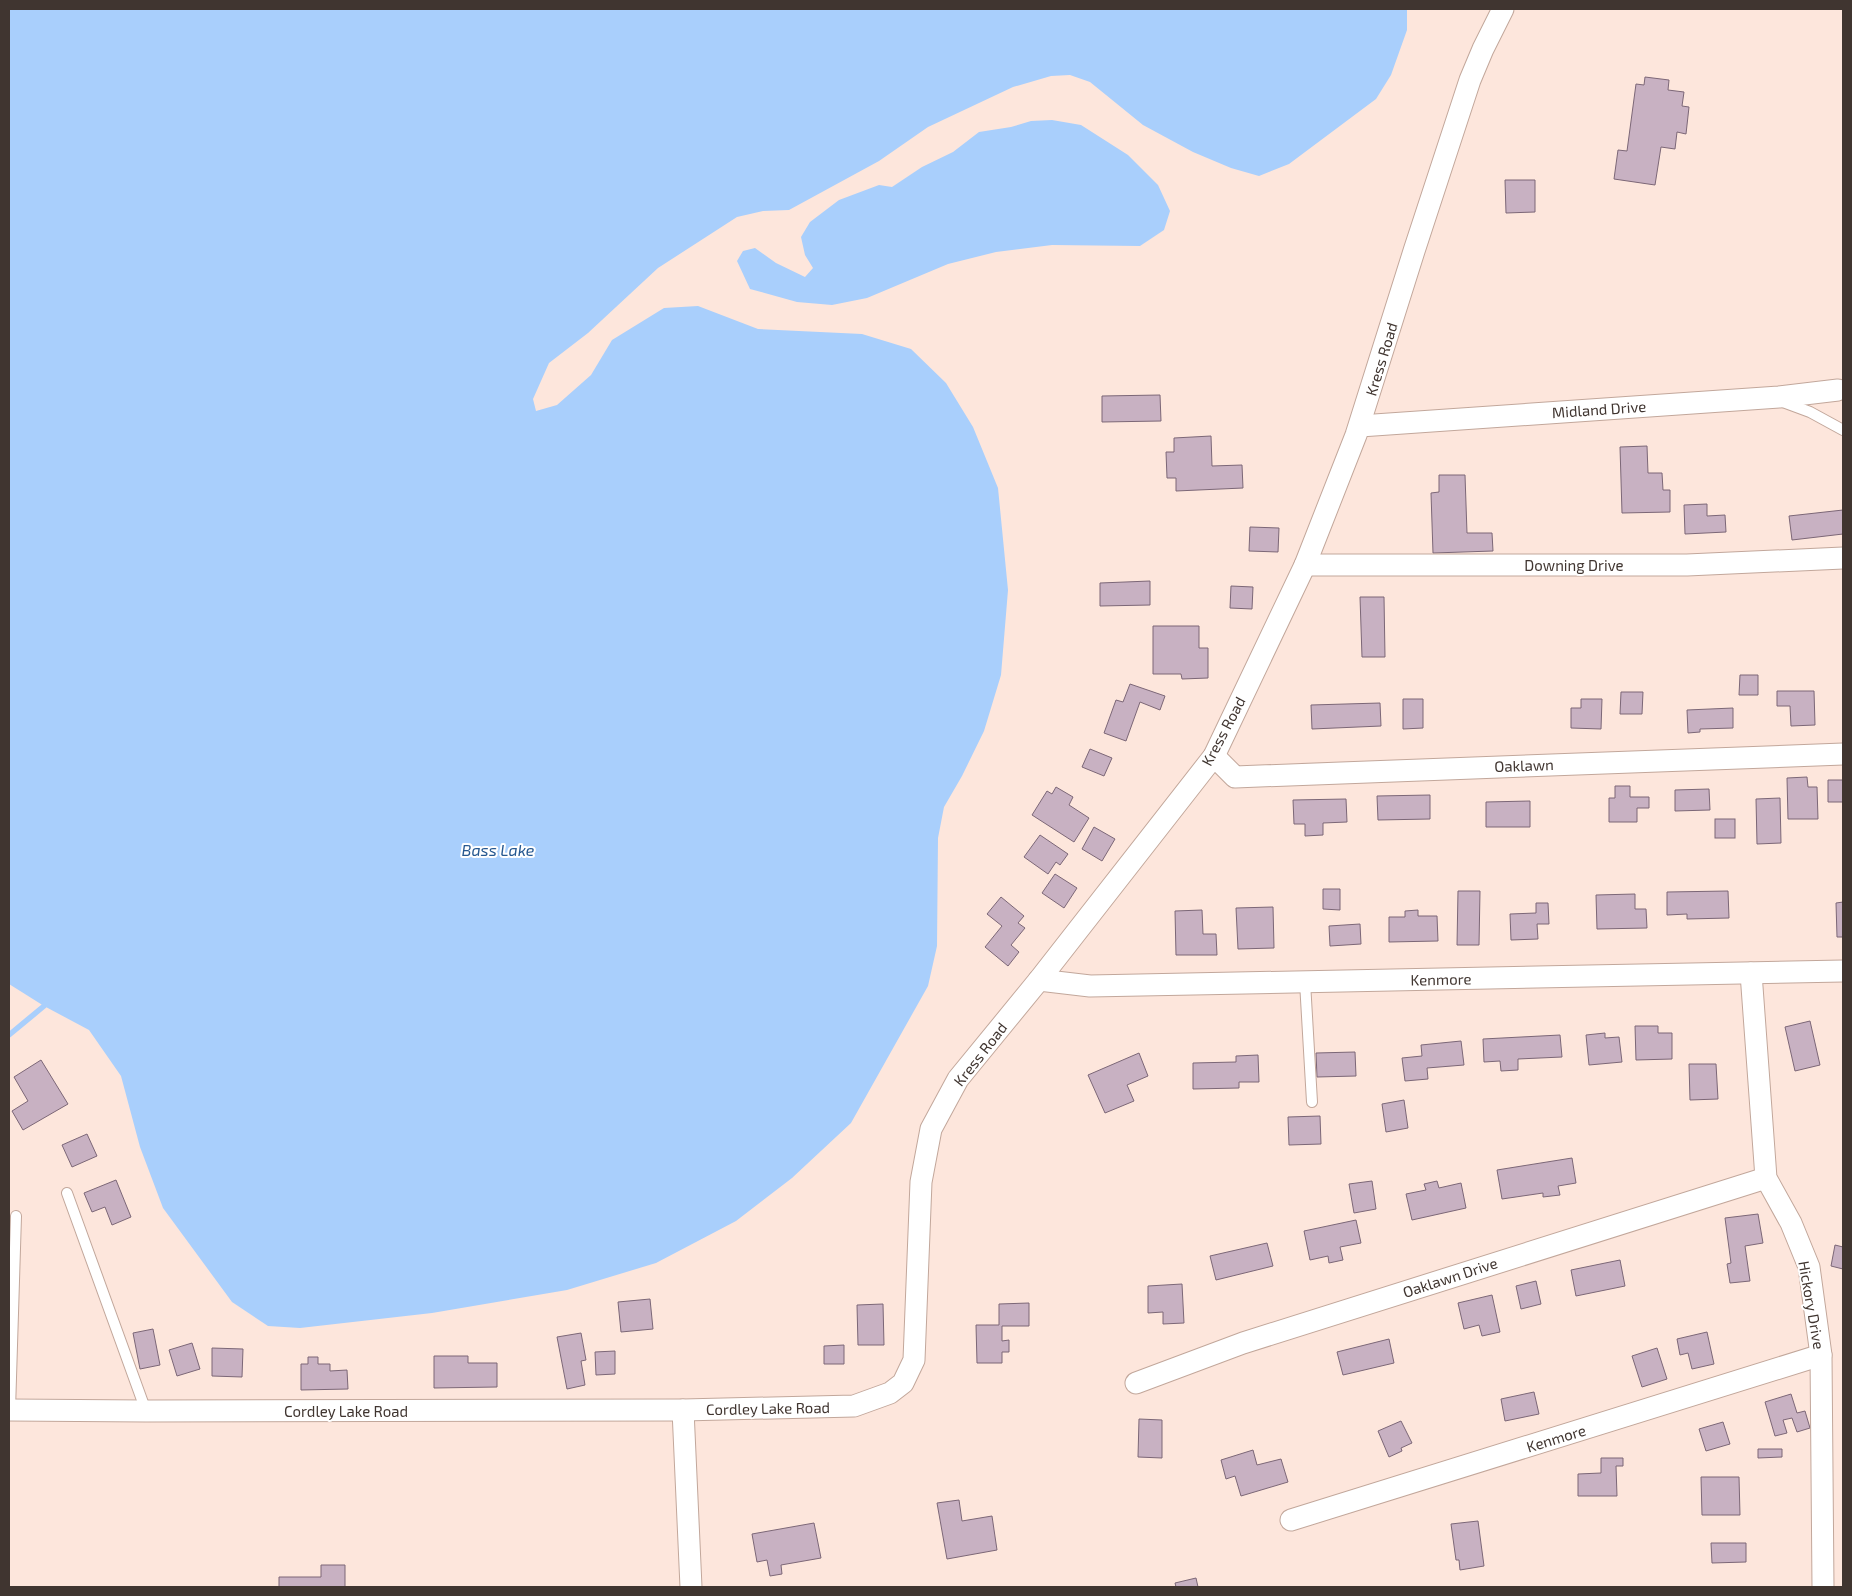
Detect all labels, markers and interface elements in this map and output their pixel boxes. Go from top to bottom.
street label: Kress Road [1361,320,1401,398]
street label: Midland Drive [1551,397,1647,421]
street label: Downing Drive [1524,556,1624,574]
street label: Kress Road [1197,693,1249,769]
street label: Oaklawn [1494,755,1554,775]
water label: Bass Lake [462,840,535,859]
street label: Kenmore [1410,969,1472,989]
street label: Kress Road [950,1019,1010,1089]
street label: Oaklawn Drive [1400,1253,1500,1301]
street label: Hickory Drive [1795,1259,1829,1351]
street label: Cordley Lake Road [706,1398,830,1418]
street label: Cordley Lake Road [284,1402,408,1420]
street label: Kenmore [1524,1420,1588,1456]

